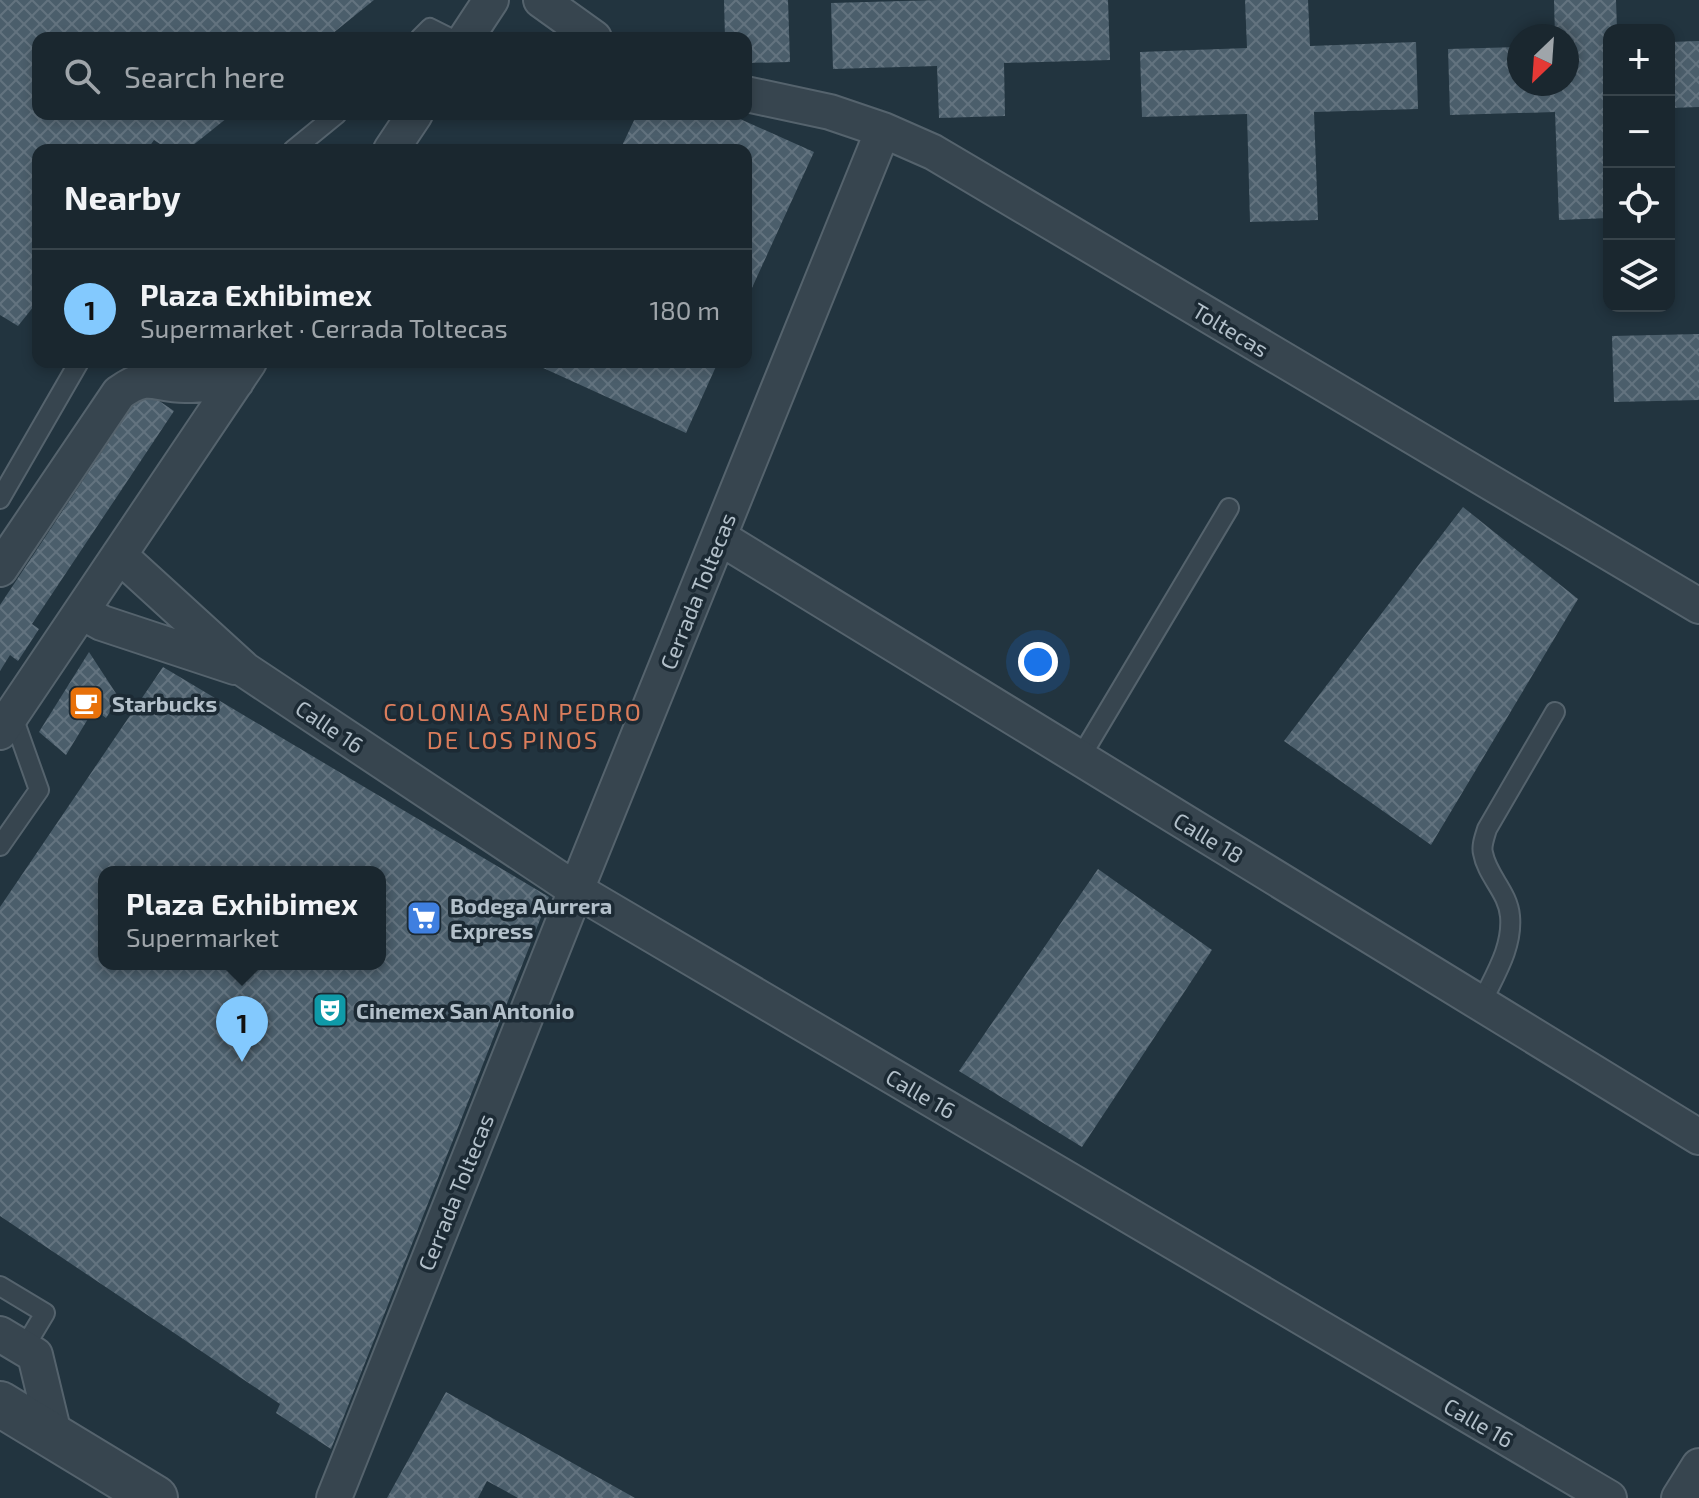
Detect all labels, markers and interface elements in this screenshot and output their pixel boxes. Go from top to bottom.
north arrow [1507,24,1579,96]
map controls [1603,24,1675,312]
button: + [1603,24,1675,96]
search box [32,32,752,120]
icon: search [60,54,104,98]
text: Search here [124,58,285,94]
button: − [1603,96,1675,168]
button: locate [1603,168,1675,240]
text: Nearby [64,176,181,217]
button: layers [1603,240,1675,312]
text: Plaza Exhibimex [140,276,372,312]
text: 1 [84,294,96,325]
text: 180 m [650,294,720,325]
street label: Toltecas [1189,296,1273,362]
text: Supermarket · Cerrada Toltecas [140,312,508,343]
street label: Cerrada Toltecas [654,509,740,673]
your location [1018,642,1058,682]
cafe icon: Starbucks [67,684,105,722]
place label: Starbucks [112,690,217,716]
street label: Calle 16 [291,694,369,758]
district label: COLONIA SAN PEDRO DE LOS PINOS [383,697,643,754]
street label: Calle 18 [1170,806,1248,868]
popup [98,866,386,970]
text: Plaza Exhibimex [126,885,358,921]
place label: Bodega Aurrera Express [450,892,612,943]
supermarket icon: Bodega Aurrera Express [405,899,443,937]
text: Supermarket [126,921,279,952]
theatre icon: Cinemex San Antonio [311,991,349,1029]
pin: 1 [216,996,268,1062]
place label: Cinemex San Antonio [356,997,574,1023]
street label: Calle 16 [882,1063,960,1123]
street label: Cerrada Toltecas [412,1110,498,1274]
street label: Calle 16 [1440,1392,1518,1452]

